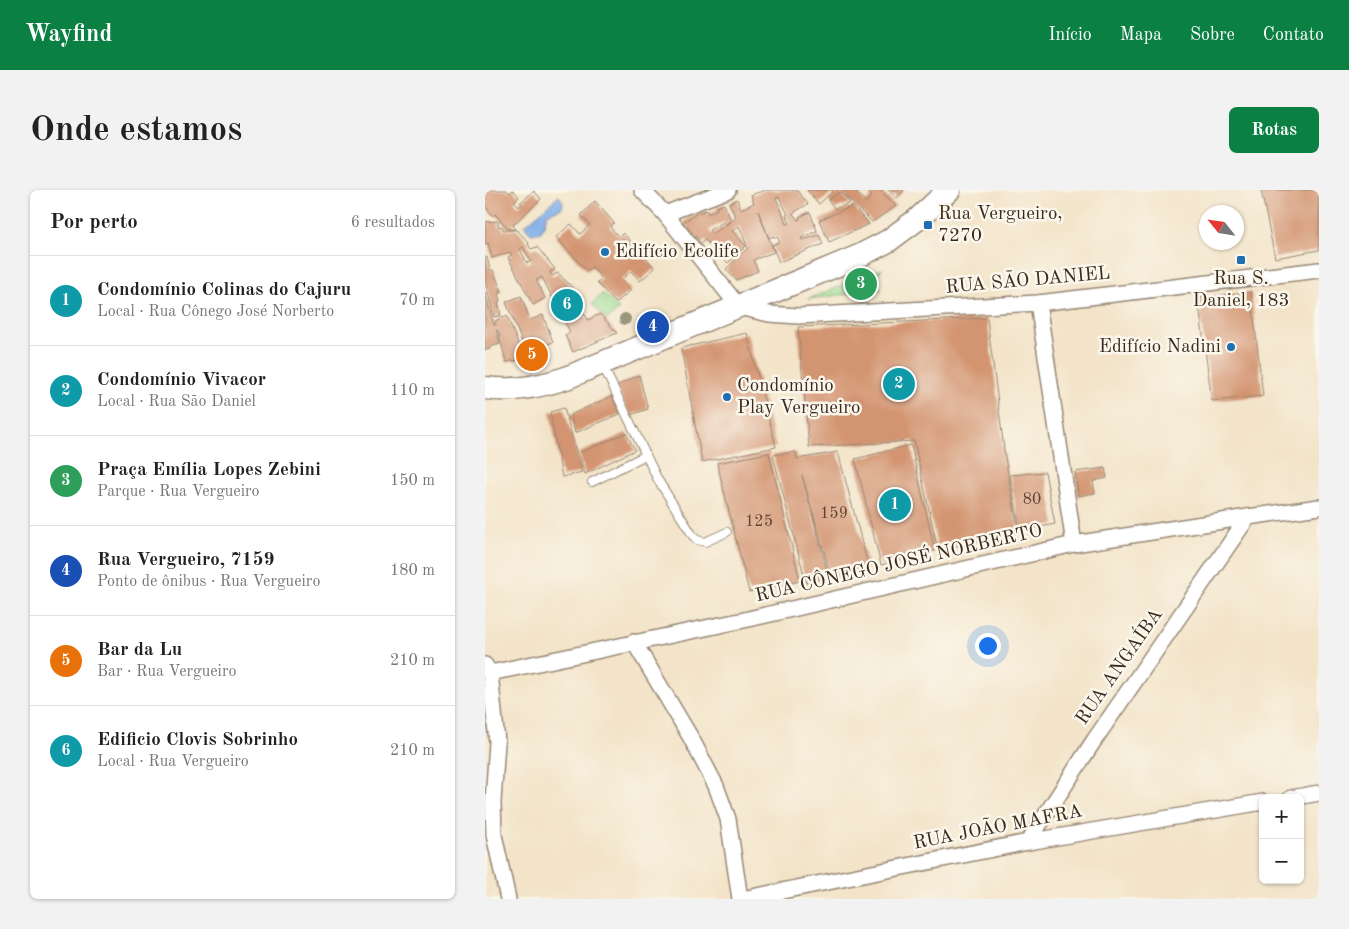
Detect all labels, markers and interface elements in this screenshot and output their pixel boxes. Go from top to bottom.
text: Wayfind [25,23,112,47]
text: Início [1048,26,1092,44]
text: Mapa [1120,26,1162,44]
text: Sobre [1190,26,1235,44]
text: Contato [1263,26,1324,44]
button: Rotas [1229,107,1319,153]
text: Onde estamos [30,113,242,148]
place label: Rua Vergueiro, 7270 [938,205,1063,246]
north arrow [1199,205,1244,250]
text: Por perto [50,212,138,233]
text: 6 resultados [351,215,435,231]
marker: Rua Vergueiro, 7270 [922,219,934,231]
place label: Edifício Ecolife [615,243,739,262]
marker: Edifício Ecolife [599,246,611,258]
marker: Rua S. Daniel, 183 [1235,254,1247,266]
street label: RUA SÃO DANIEL [944,260,1111,298]
pin: 3 [845,265,877,303]
place label: Rua S. Daniel, 183 [1192,270,1290,311]
text: Condomínio Colinas do Cajuru [97,281,351,300]
pin: 6 [551,286,583,324]
text: 1 [61,293,71,309]
text: 70 m [399,293,435,309]
text: Local · Rua Cônego José Norberto [97,304,334,320]
pin: 4 [637,308,669,346]
pin: 5 [516,336,548,374]
place label: Edifício Nadini [1099,338,1221,357]
marker: Edifício Nadini [1225,341,1237,353]
pin: 2 [883,365,915,403]
text: Condomínio Vivacor [97,371,266,390]
place label: Condomínio Play Vergueiro [737,377,860,418]
text: 2 [61,383,71,399]
text: 110 m [390,383,435,399]
marker: Condomínio Play Vergueiro [721,391,733,403]
text: Local · Rua São Daniel [97,394,256,410]
text: Praça Emília Lopes Zebini [97,461,321,480]
text: 3 [61,473,71,489]
text: 150 m [390,473,435,489]
text: Parque · Rua Vergueiro [97,484,260,500]
pin: 1 [879,486,911,524]
house number: 80 [1023,492,1041,508]
house number: 159 [820,506,848,522]
house number: 125 [745,514,773,530]
street label: RUA CÔNEGO JOSÉ NORBERTO [753,518,1044,606]
text: Rua Vergueiro, 7159 [97,551,274,570]
text: 4 [61,563,71,579]
text: 180 m [390,563,435,579]
text: Ponto de ônibus · Rua Vergueiro [97,574,320,590]
street label: RUA ANGAÍBA [1070,603,1167,728]
your location [975,633,1001,659]
text: Bar da Lu [97,641,182,660]
text: 5 [61,653,71,669]
text: 210 m [390,653,435,669]
text: Bar · Rua Vergueiro [97,664,236,680]
text: Edificio Clovis Sobrinho [97,731,298,750]
text: 6 [61,743,71,759]
text: 210 m [390,743,435,759]
text: Local · Rua Vergueiro [97,754,249,770]
map controls [1259,794,1304,884]
button: + [1259,794,1304,839]
street label: RUA JOÃO MAFRA [911,798,1085,854]
button: − [1259,839,1304,884]

